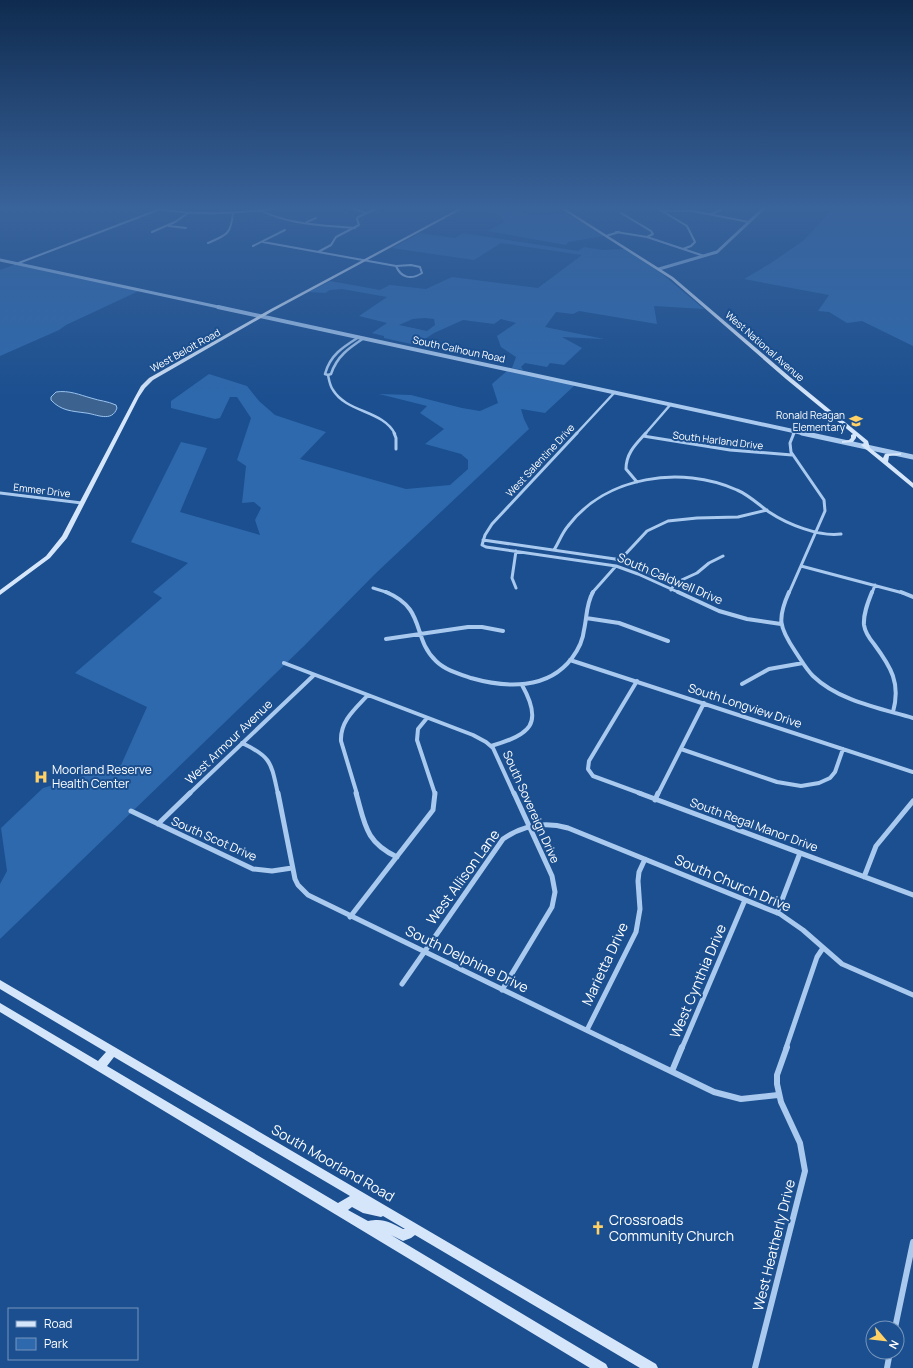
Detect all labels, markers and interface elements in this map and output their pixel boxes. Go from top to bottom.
street label: West National Avenue [722,308,808,384]
street label: West Beloit Road [147,325,223,375]
street label: South Calhoun Road [411,332,507,366]
place label: Ronald Reagan Elementary [776,408,846,434]
school or university icon: Ronald Reagan Elementary [848,413,864,429]
street label: West Salentine Drive [502,420,578,500]
street label: South Harland Drive [672,428,764,453]
street label: Emmer Drive [13,480,72,500]
street label: South Caldwell Drive [615,549,726,608]
street label: South Longview Drive [686,679,804,732]
street label: West Armour Avenue [181,696,276,788]
street label: South Sovereign Drive [499,748,564,866]
place label: Moorland Reserve Health Center [52,761,152,792]
hospital icon: Moorland Reserve Health Center [33,769,49,785]
street label: South Regal Manor Drive [688,793,821,856]
street label: South Scot Drive [169,812,260,865]
street label: West Allison Lane [422,825,503,928]
street label: South Church Drive [672,849,794,916]
street label: Marietta Drive [577,919,632,1008]
street label: South Delphine Drive [403,920,532,997]
street label: West Cynthia Drive [665,921,730,1041]
street label: South Moorland Road [268,1120,398,1206]
street label: West Heatherly Drive [748,1177,799,1313]
place label: Crossroads Community Church [609,1210,734,1245]
church icon: Crossroads Community Church [590,1220,606,1236]
legend [8,1308,138,1360]
text: Road [44,1315,72,1332]
north arrow [865,1320,905,1360]
text: Park [44,1335,69,1352]
text: N [886,1338,903,1352]

